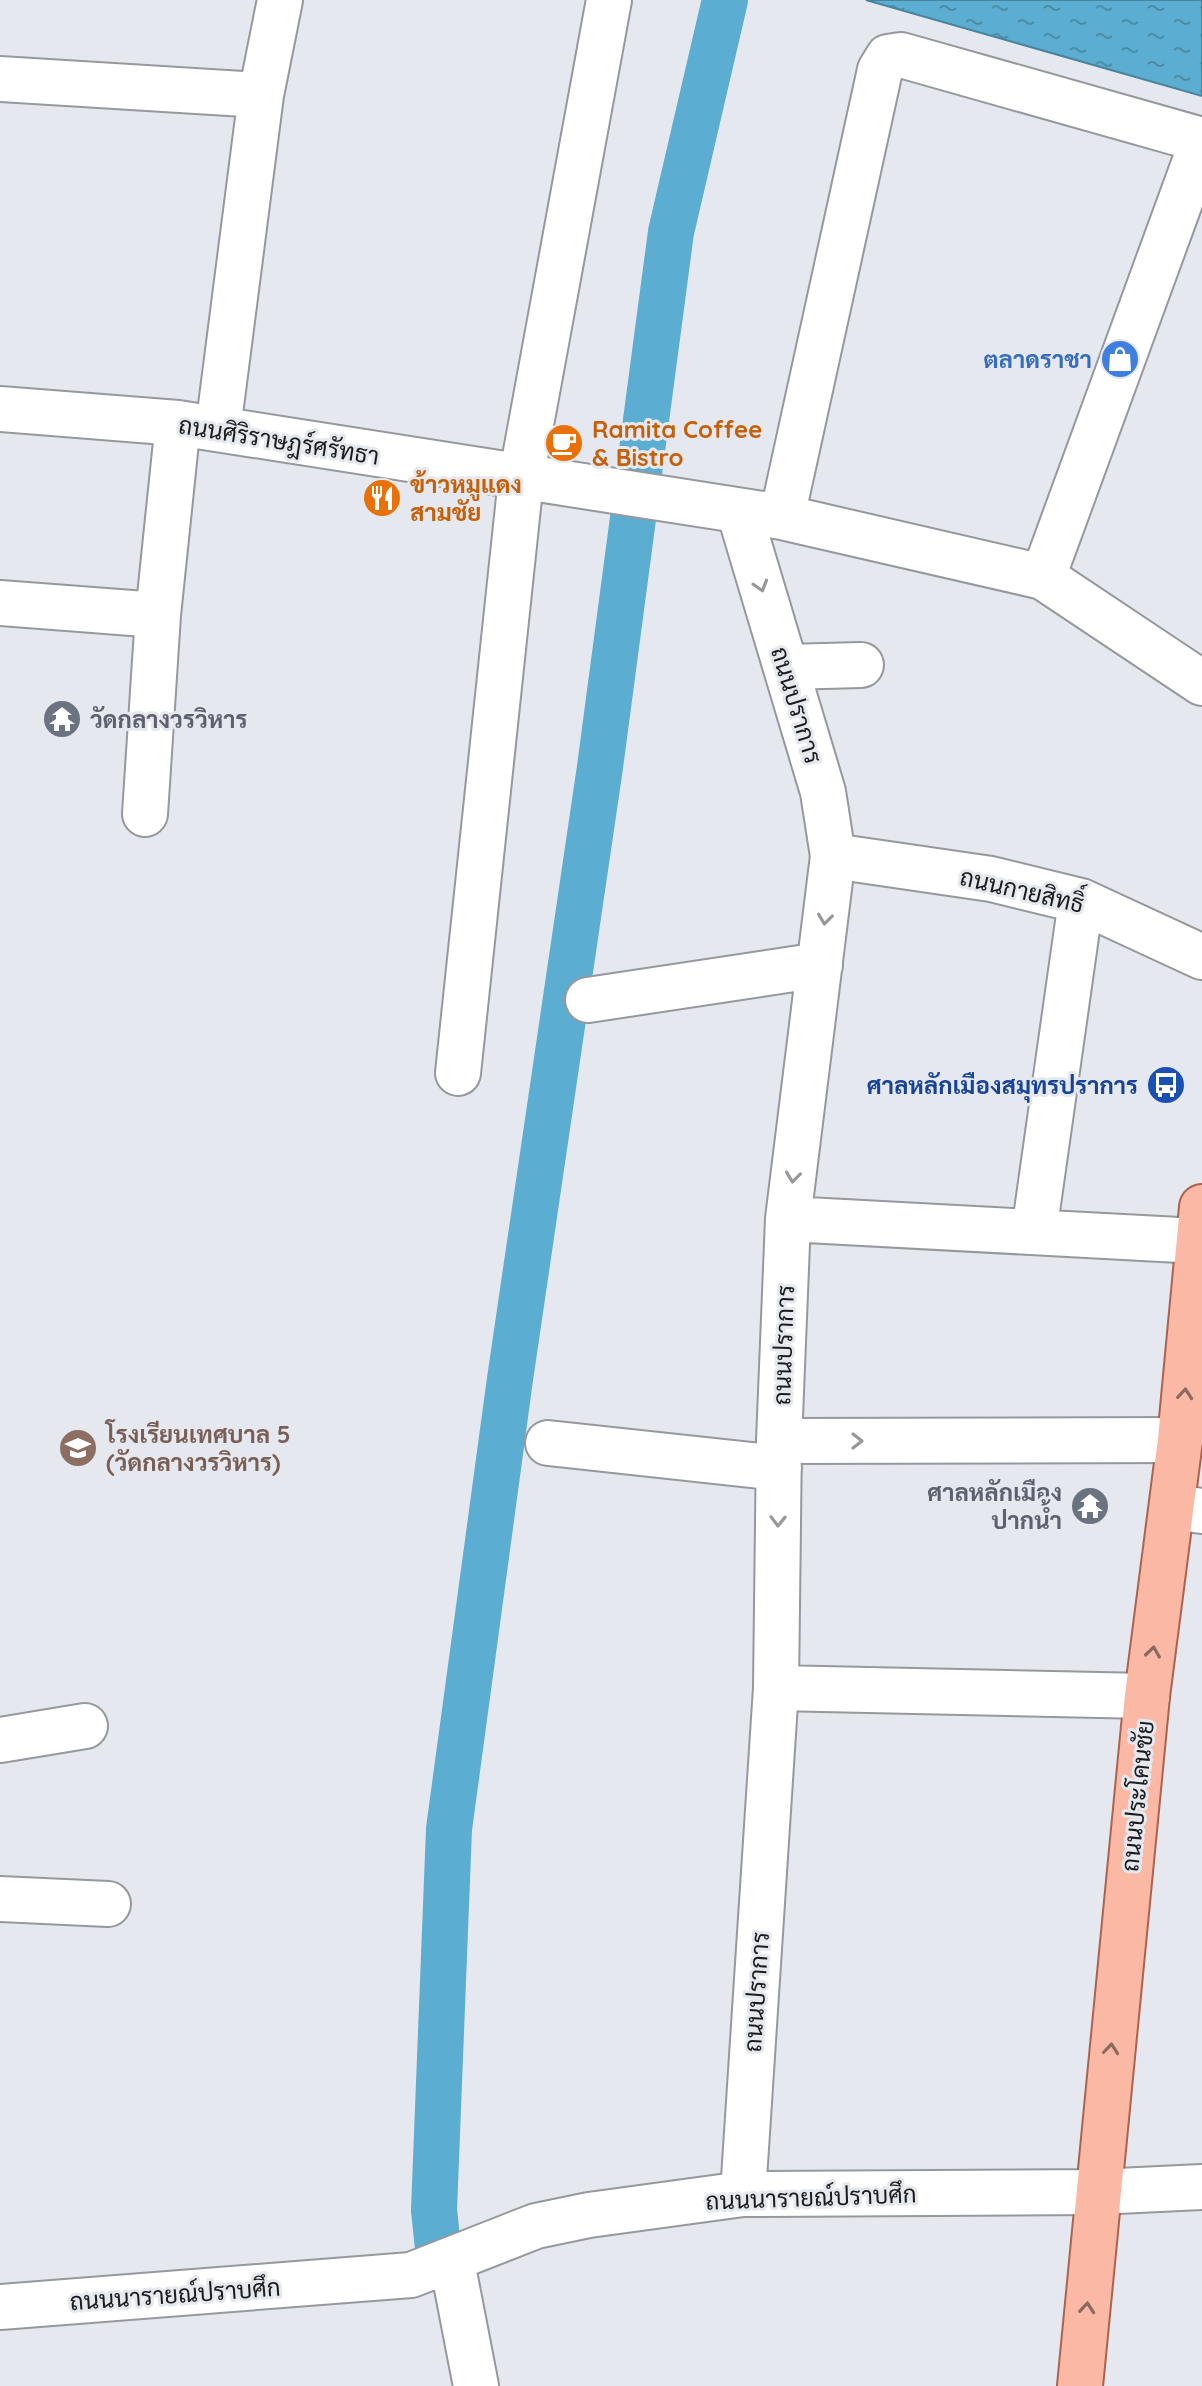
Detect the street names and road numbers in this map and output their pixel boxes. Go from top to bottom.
street label: ถนนศิริราษฎร์ศรัทธา [176,409,382,473]
street label: ถนนปราการ [765,643,829,767]
street label: ถนนกายสิทธิ์ [957,855,1088,919]
street label: ถนนปราการ [766,1284,800,1406]
street label: ถนนประโคนชัย [1114,1719,1160,1873]
street label: ถนนปราการ [737,1931,775,2053]
street label: ถนนนารายณ์ปราบศึก [705,2178,917,2216]
street label: ถนนนารายณ์ปราบศึก [69,2272,281,2316]

